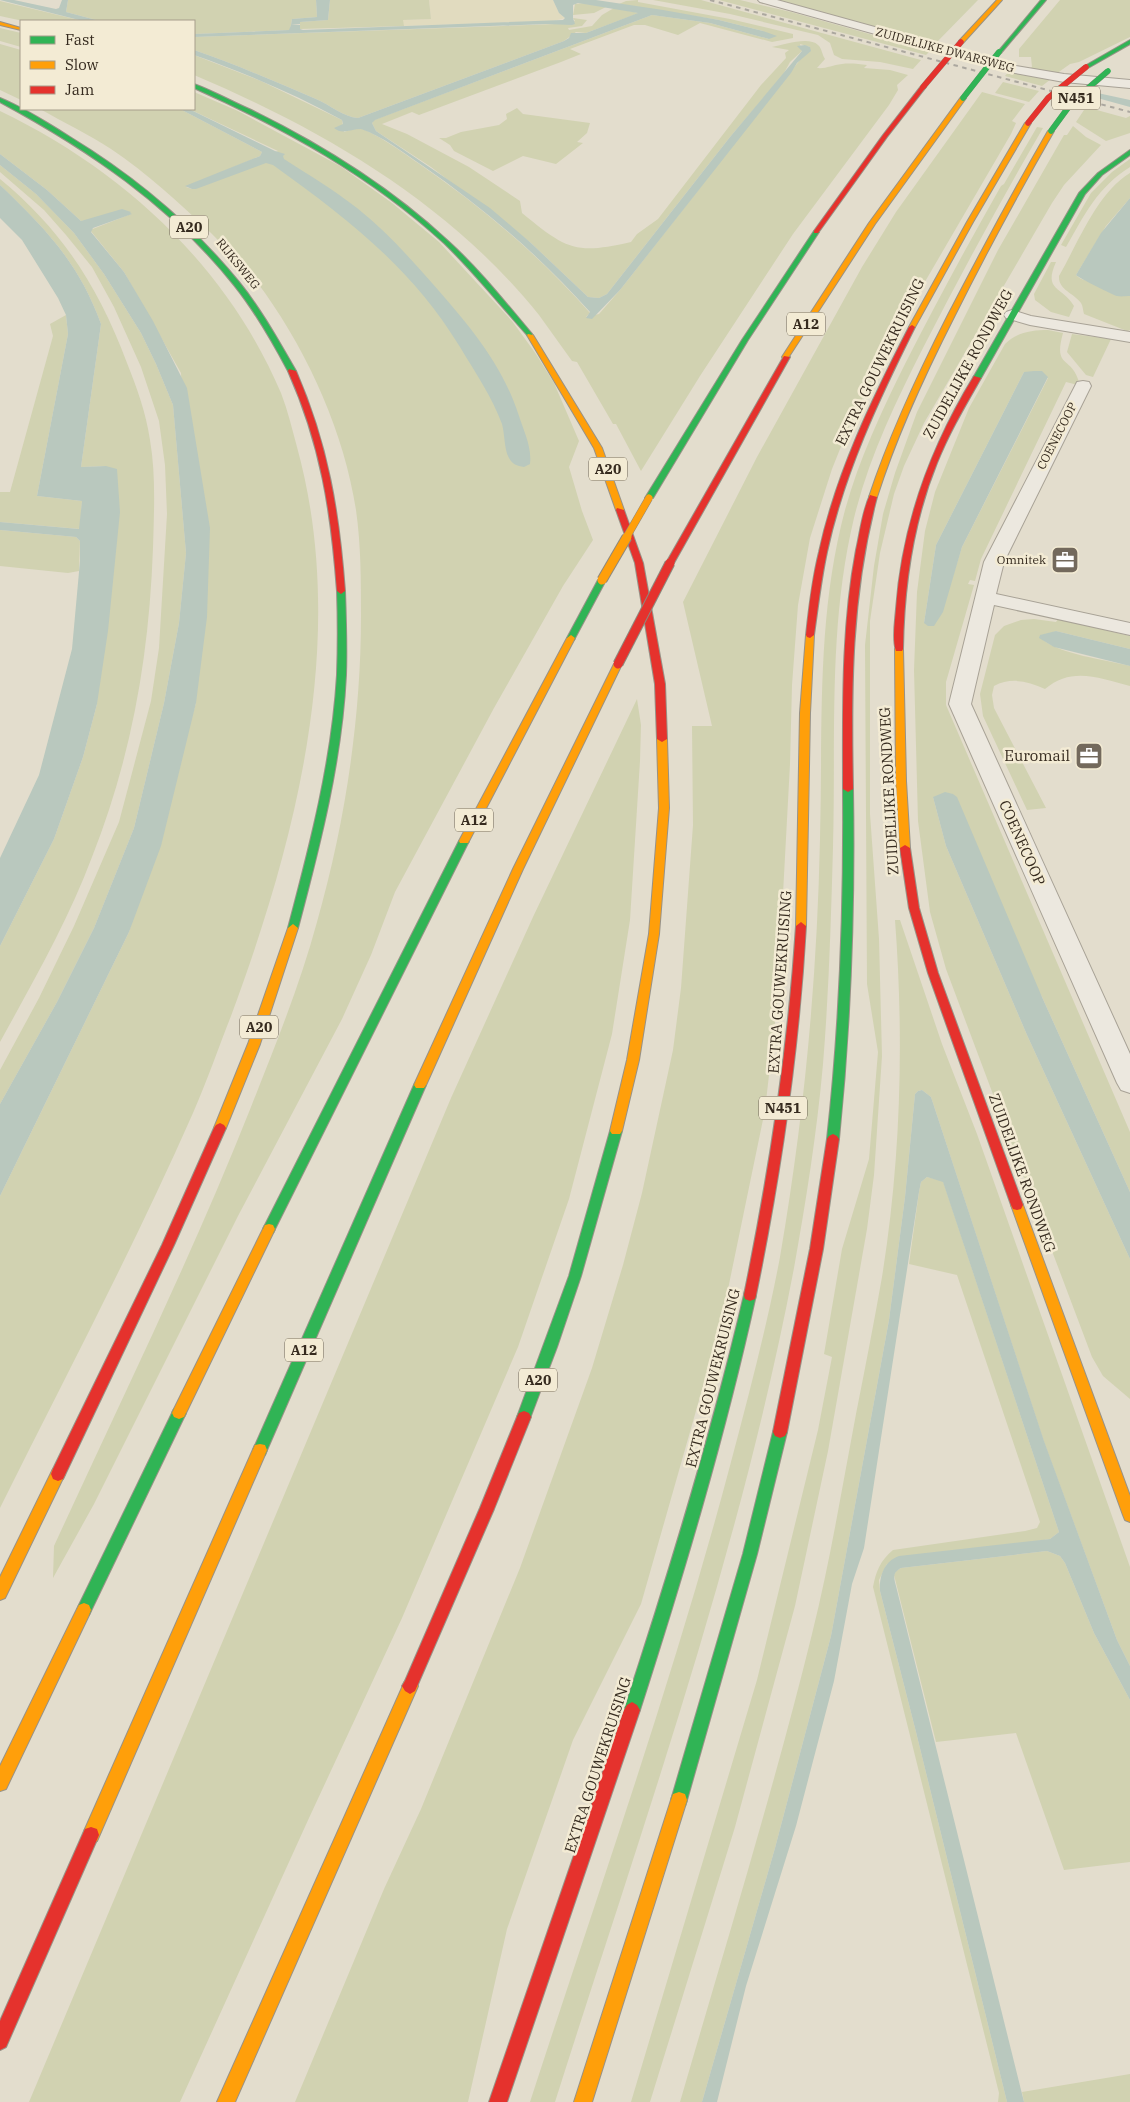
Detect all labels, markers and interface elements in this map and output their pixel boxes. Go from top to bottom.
legend [20,20,195,110]
street label: ZUIDELIJKE DWARSWEG [874,24,1017,75]
text: Fast [65,30,95,49]
text: Slow [65,55,99,74]
text: Jam [65,80,94,99]
road number: N451 [1052,86,1100,110]
road number: A20 [170,216,208,238]
street label: RIJKSWEG [213,235,264,292]
street label: EXTRA GOUWEKRUISING [831,275,928,449]
street label: ZUIDELIJKE RONDWEG [918,285,1017,442]
road number: A12 [787,312,825,336]
street label: COENECOOP [1033,400,1080,472]
road number: A20 [589,458,627,480]
office icon: Omnitek [1050,545,1080,575]
place label: Omnitek [997,552,1046,567]
street label: ZUIDELIJKE RONDWEG [875,706,902,876]
office icon: Euromail [1074,741,1104,771]
place label: Euromail [1004,746,1070,765]
street label: COENECOOP [995,797,1050,889]
road number: A12 [455,808,493,832]
street label: EXTRA GOUWEKRUISING [764,889,795,1074]
road number: A20 [240,1016,278,1038]
street label: ZUIDELIJKE RONDWEG [985,1091,1060,1255]
road number: N451 [759,1096,807,1120]
street label: EXTRA GOUWEKRUISING [681,1286,744,1469]
road number: A12 [285,1338,323,1362]
road number: A20 [519,1368,557,1392]
street label: EXTRA GOUWEKRUISING [560,1674,635,1855]

